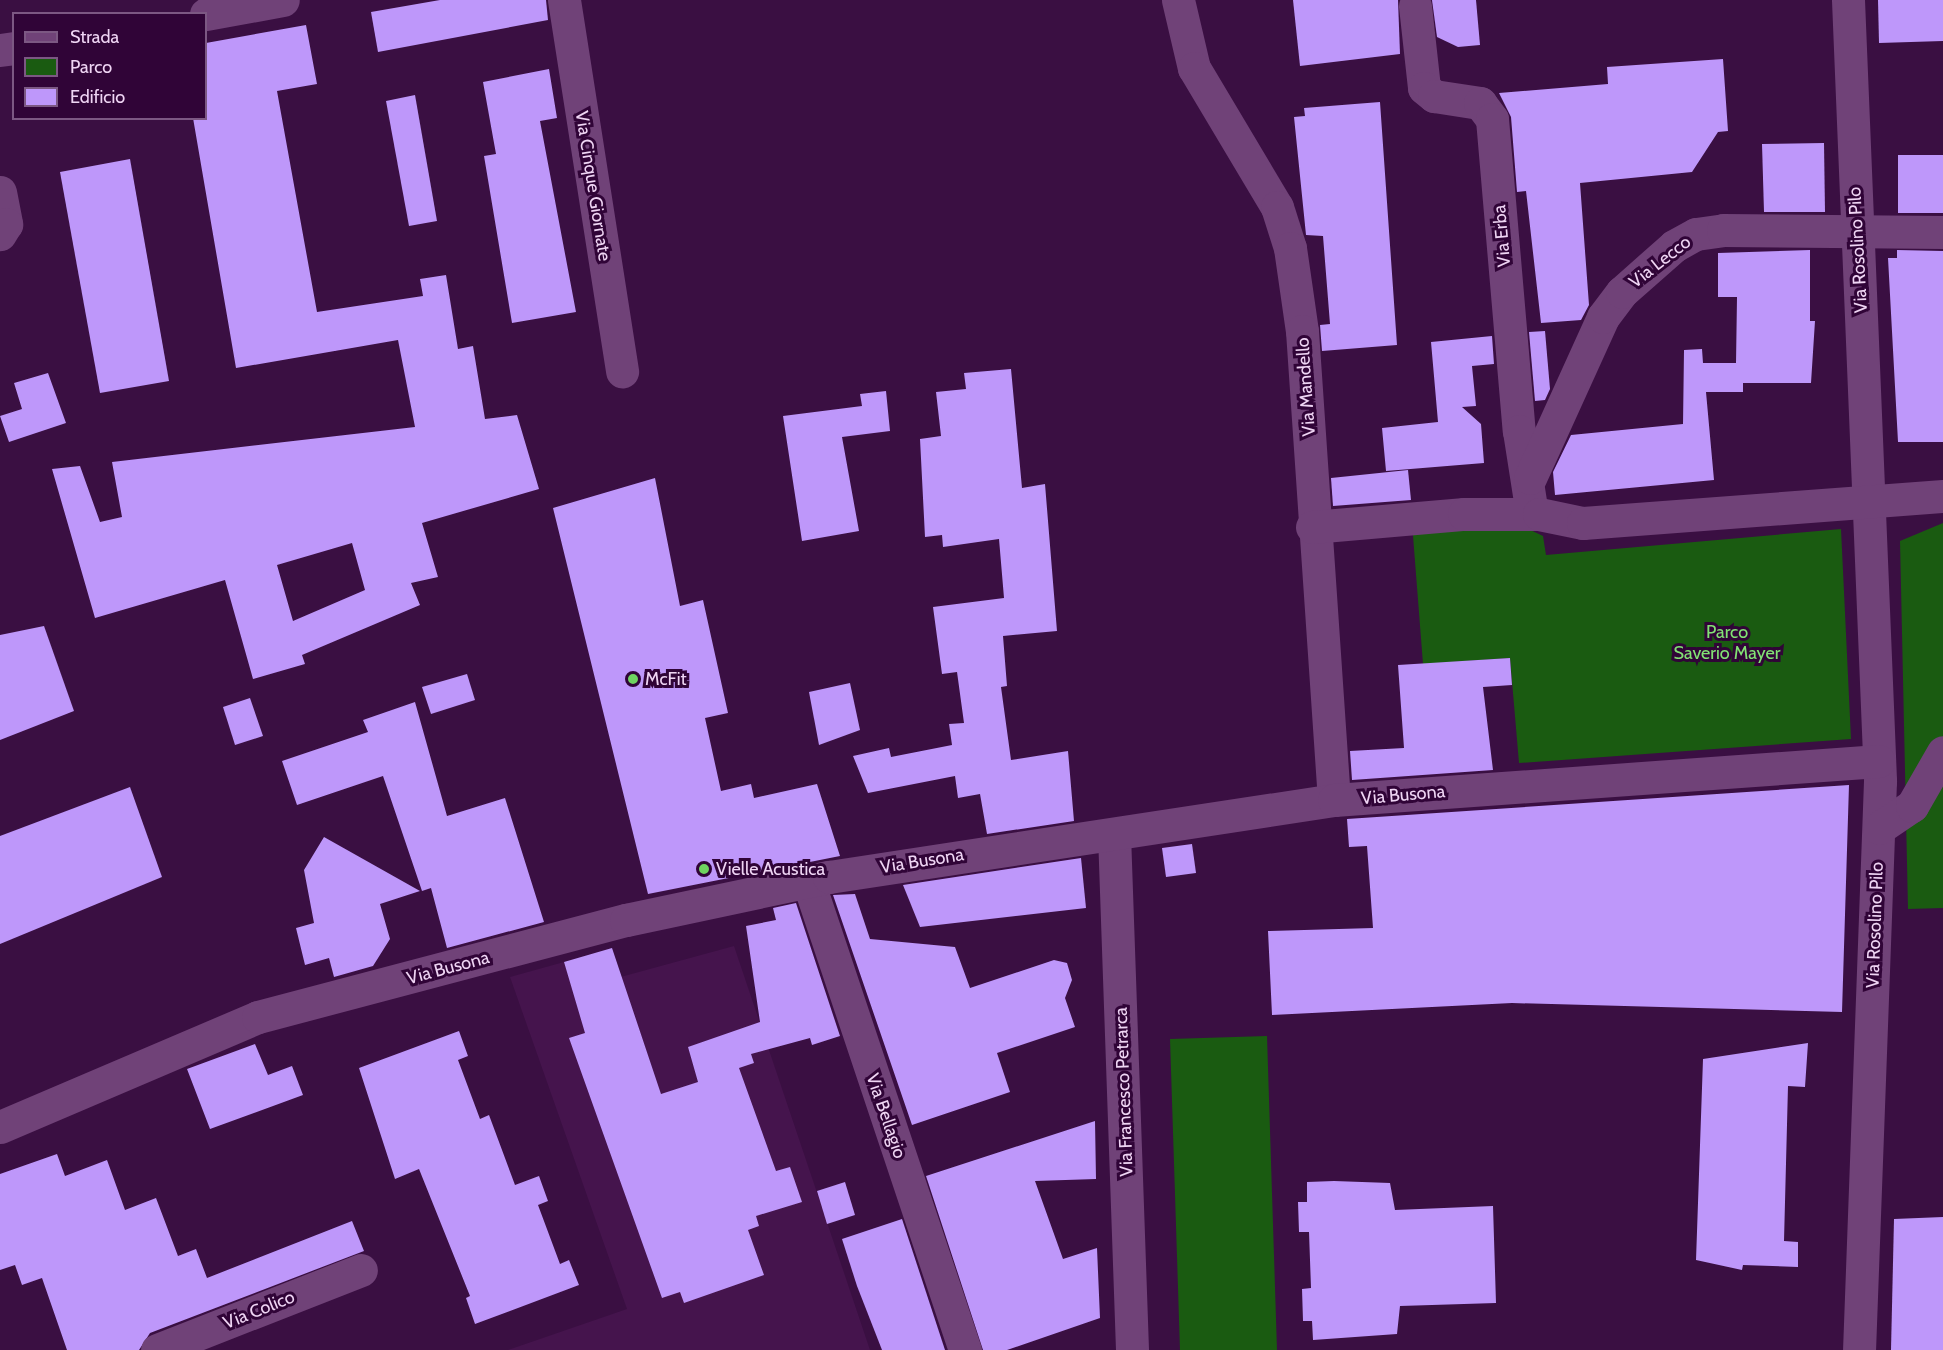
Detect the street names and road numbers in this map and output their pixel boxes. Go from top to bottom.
street label: Via Cinque Giornate [570,109,616,263]
street label: Via Rosolino Pilo [1844,186,1872,314]
street label: Via Erba [1489,204,1515,268]
street label: Via Lecco [1625,231,1695,293]
street label: Via Mandello [1292,337,1320,437]
street label: Via Busona [1360,781,1446,809]
street label: Via Busona [879,844,965,878]
street label: Via Rosolino Pilo [1862,862,1888,988]
street label: Via Busona [404,947,492,989]
street label: Via Francesco Petrarca [1110,1007,1138,1177]
street label: Via Bellagio [861,1071,911,1161]
street label: Via Colico [220,1286,298,1334]

